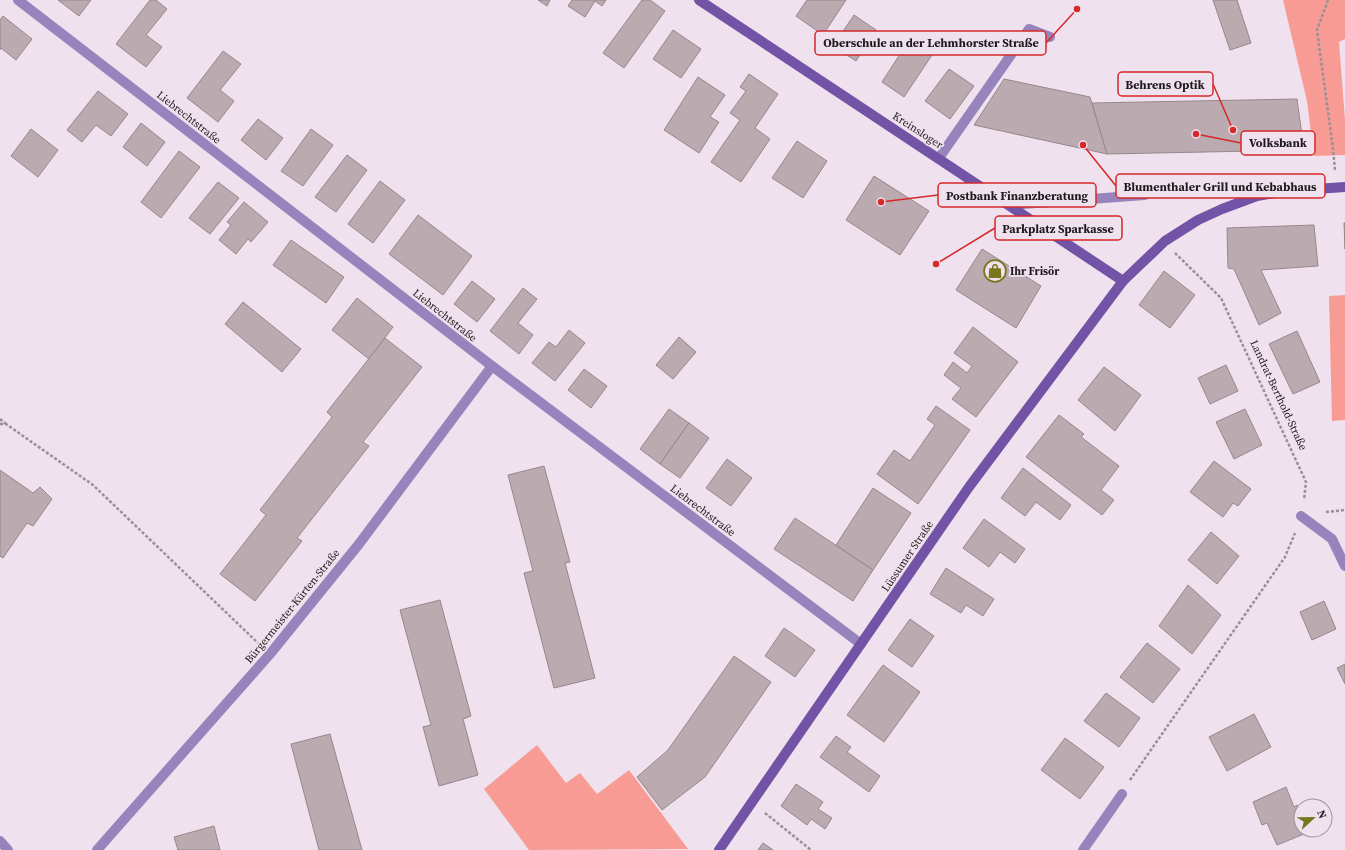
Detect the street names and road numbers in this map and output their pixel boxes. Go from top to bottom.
street label: Liebrechtstraße [153,88,224,147]
street label: Kreinsloger [890,109,946,152]
street label: Liebrechtstraße [409,286,480,345]
street label: Landrat-Berthold-Straße [1246,338,1311,453]
street label: Liebrechtstraße [667,481,739,540]
street label: Lüssumer Straße [878,517,937,595]
street label: Bürgermeister-Kürten-Straße [242,546,343,667]

